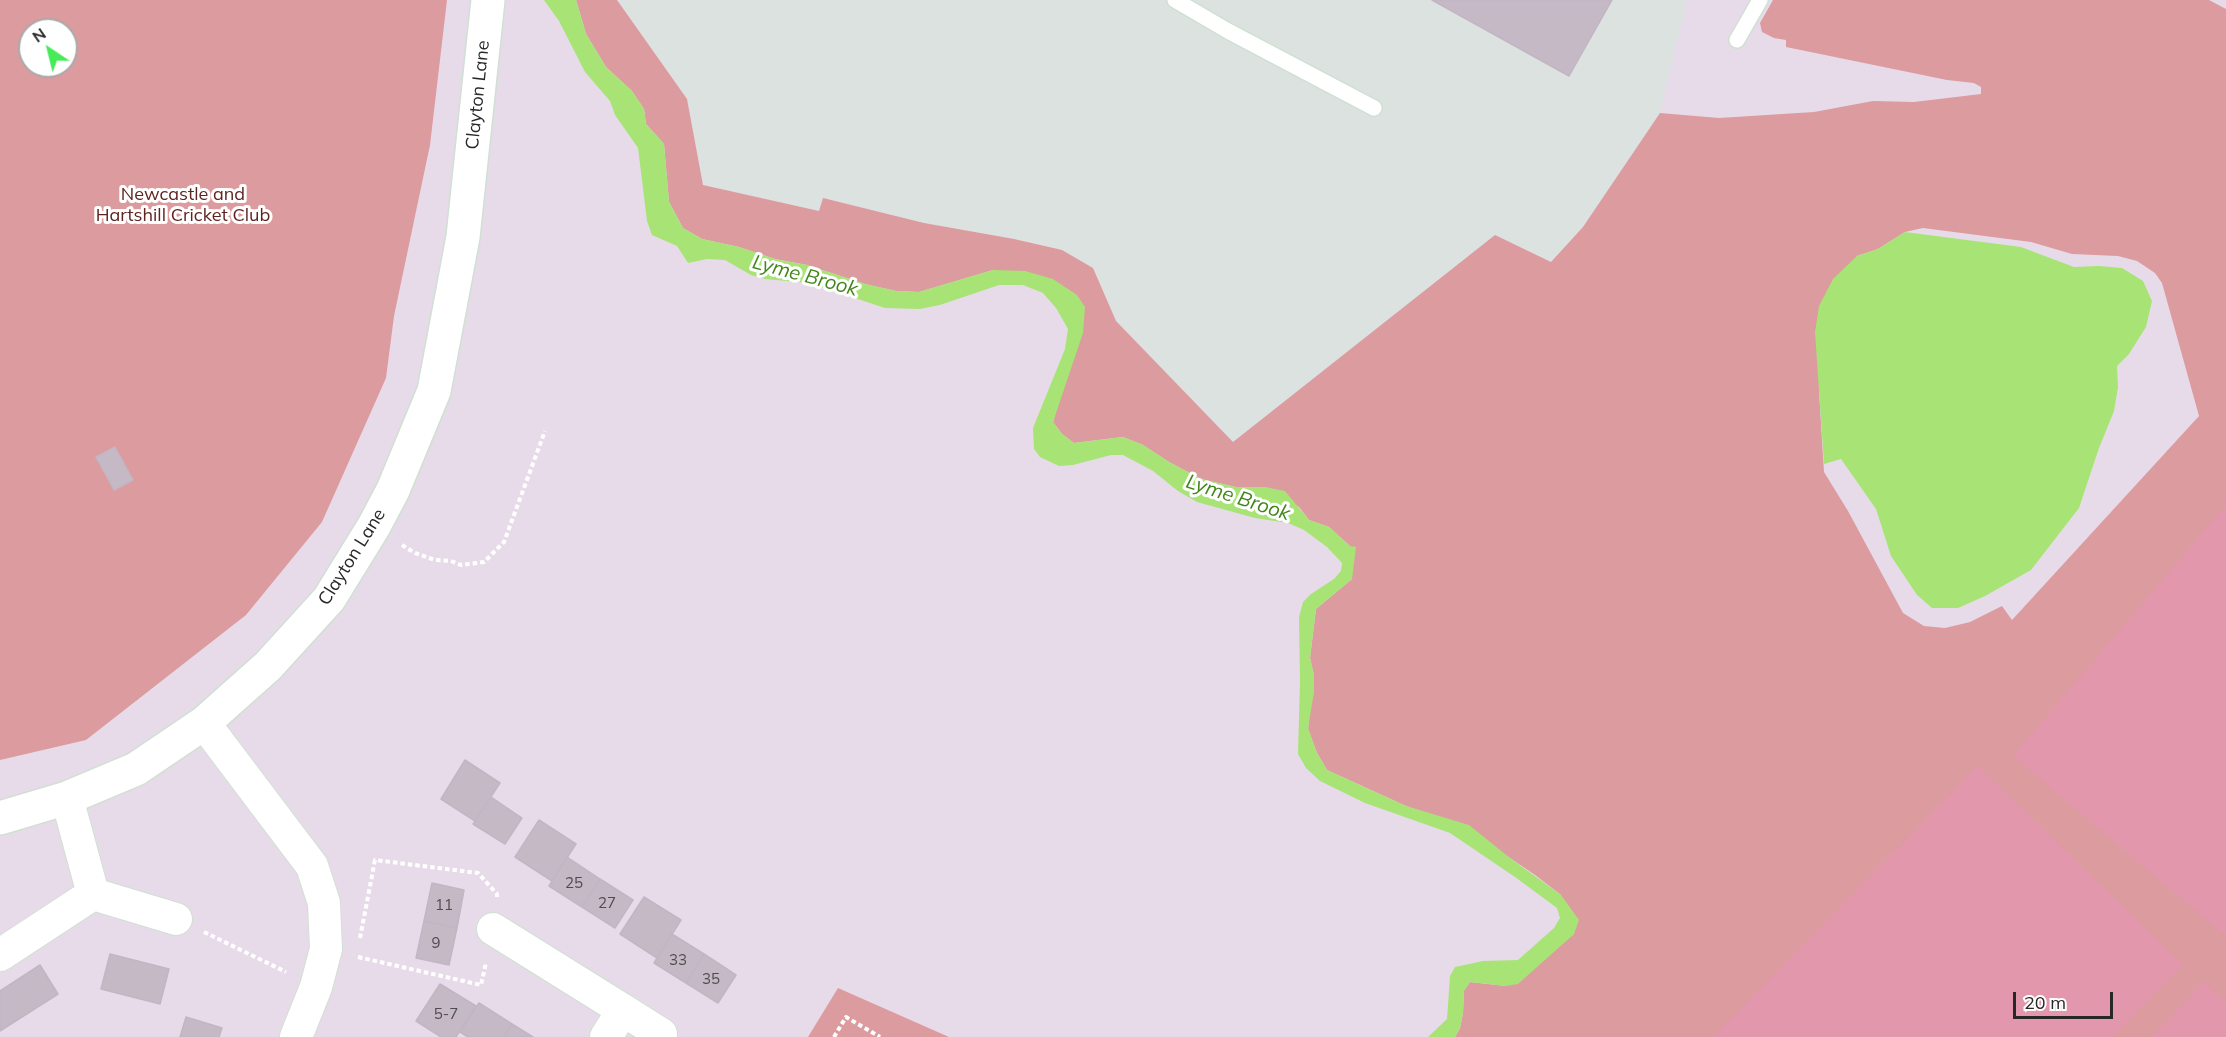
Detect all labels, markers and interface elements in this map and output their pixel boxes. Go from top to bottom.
north arrow [18,18,78,78]
text: N [28,23,50,47]
street label: Clayton Lane [462,39,494,151]
park label: Newcastle and Hartshill Cricket Club [96,184,270,226]
water label: Lyme Brook [750,250,860,302]
water label: Lyme Brook [1183,470,1293,526]
street label: Clayton Lane [314,505,390,609]
house number: 25 [565,874,583,892]
house number: 27 [598,894,616,912]
house number: 11 [435,896,453,914]
house number: 9 [432,934,440,952]
house number: 33 [669,951,687,969]
house number: 35 [702,970,720,988]
scale bar [2016,980,2116,1018]
text: 20 m [2024,991,2066,1014]
house number: 5-7 [434,1005,458,1023]

